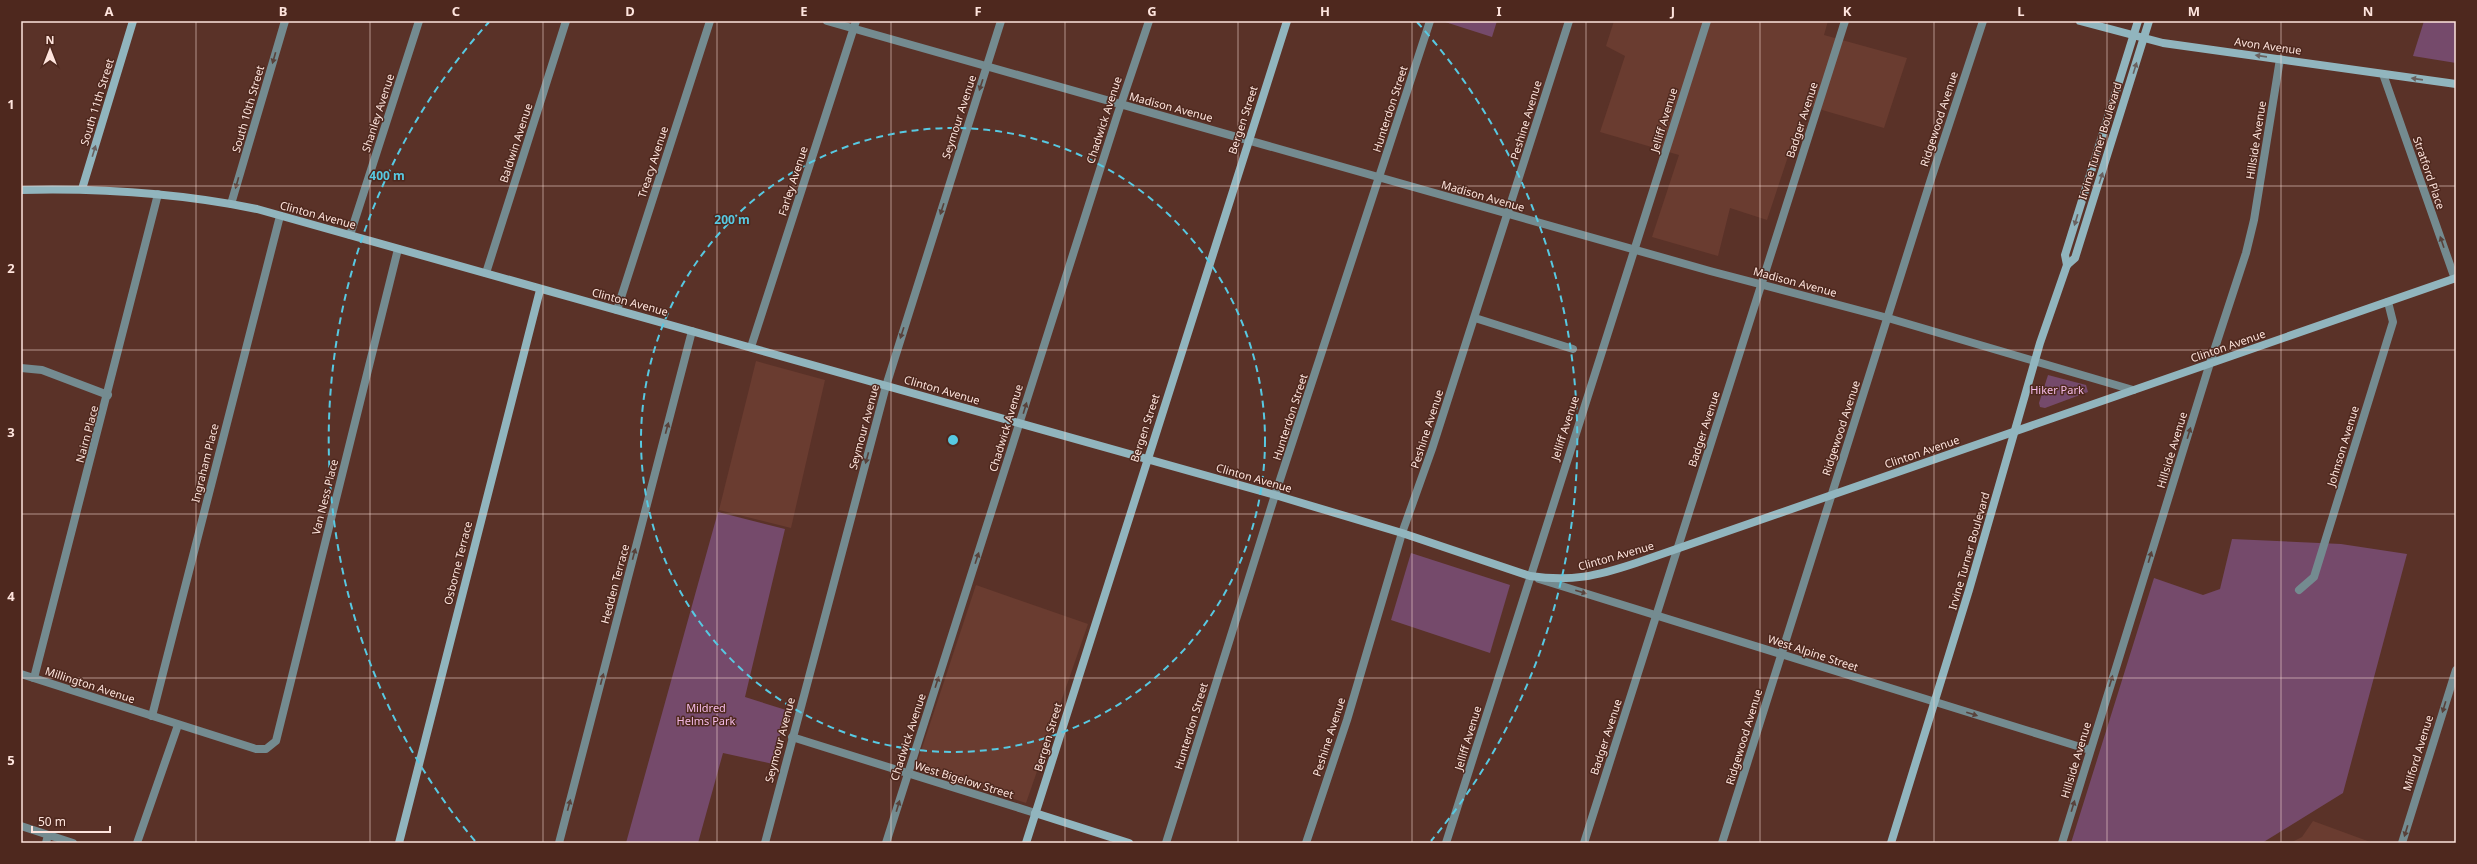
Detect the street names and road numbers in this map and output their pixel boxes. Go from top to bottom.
street label: Avon Avenue [2234,33,2303,58]
street label: South 11th Street [76,57,117,147]
street label: South 10th Street [228,63,267,154]
street label: Hunterdon Street [1368,64,1411,154]
street label: Ridgewood Avenue [1916,69,1961,168]
street label: Shanley Avenue [358,72,397,154]
street label: Seymour Avenue [938,73,979,161]
street label: Chadwick Avenue [1082,74,1125,165]
street label: Peshine Avenue [1506,78,1545,161]
street label: Badger Avenue [1782,80,1821,160]
street label: Irvine Turner Boulevard [2074,80,2125,201]
street label: Bergen Street [1224,84,1261,156]
street label: Jelliff Avenue [1646,86,1680,155]
street label: Madison Avenue [1128,88,1215,125]
street label: Hillside Avenue [2242,100,2269,180]
street label: Baldwin Avenue [496,101,535,184]
street label: Treacy Avenue [634,124,671,200]
street label: Stratford Place [2410,134,2449,211]
street label: Farley Avenue [774,144,811,218]
street label: Madison Avenue [1440,176,1527,215]
street label: Clinton Avenue [278,197,358,232]
street label: Madison Avenue [1752,263,1839,300]
street label: Clinton Avenue [590,284,670,319]
street label: Clinton Avenue [2188,326,2267,365]
street label: Clinton Avenue [902,372,982,408]
street label: Hunterdon Street [1268,372,1311,462]
street label: Ridgewood Avenue [1818,378,1863,477]
street label: Chadwick Avenue [985,382,1026,473]
street label: Seymour Avenue [845,383,882,471]
street label: Peshine Avenue [1407,387,1446,470]
street label: Badger Avenue [1684,389,1723,469]
street label: Bergen Street [1126,392,1163,464]
street label: Jelliff Avenue [1547,394,1582,463]
street label: Nairn Place [72,404,101,464]
street label: Johnson Avenue [2323,404,2362,489]
street label: Hillside Avenue [2153,410,2190,490]
street label: Ingraham Place [187,422,222,504]
street label: Clinton Avenue [1882,432,1961,471]
street label: Van Ness Place [308,458,341,536]
street label: Clinton Avenue [1214,460,1294,496]
street label: Irvine Turner Boulevard [1944,490,1993,612]
street label: Osborne Terrace [440,519,475,606]
street label: Clinton Avenue [1576,538,1656,574]
street label: Hedden Terrace [597,542,632,625]
street label: West Alpine Street [1766,631,1860,674]
street label: Millington Avenue [43,663,137,706]
street label: Hunterdon Street [1170,681,1211,771]
street label: Ridgewood Avenue [1722,687,1765,787]
street label: Chadwick Avenue [886,691,929,782]
street label: Peshine Avenue [1309,695,1348,778]
street label: Seymour Avenue [761,696,798,784]
street label: Badger Avenue [1586,697,1625,777]
street label: Bergen Street [1030,701,1065,773]
street label: Jelliff Avenue [1450,704,1484,773]
street label: Milford Avenue [2399,713,2436,793]
street label: Hillside Avenue [2057,720,2094,800]
street label: West Bigelow Street [913,757,1016,802]

